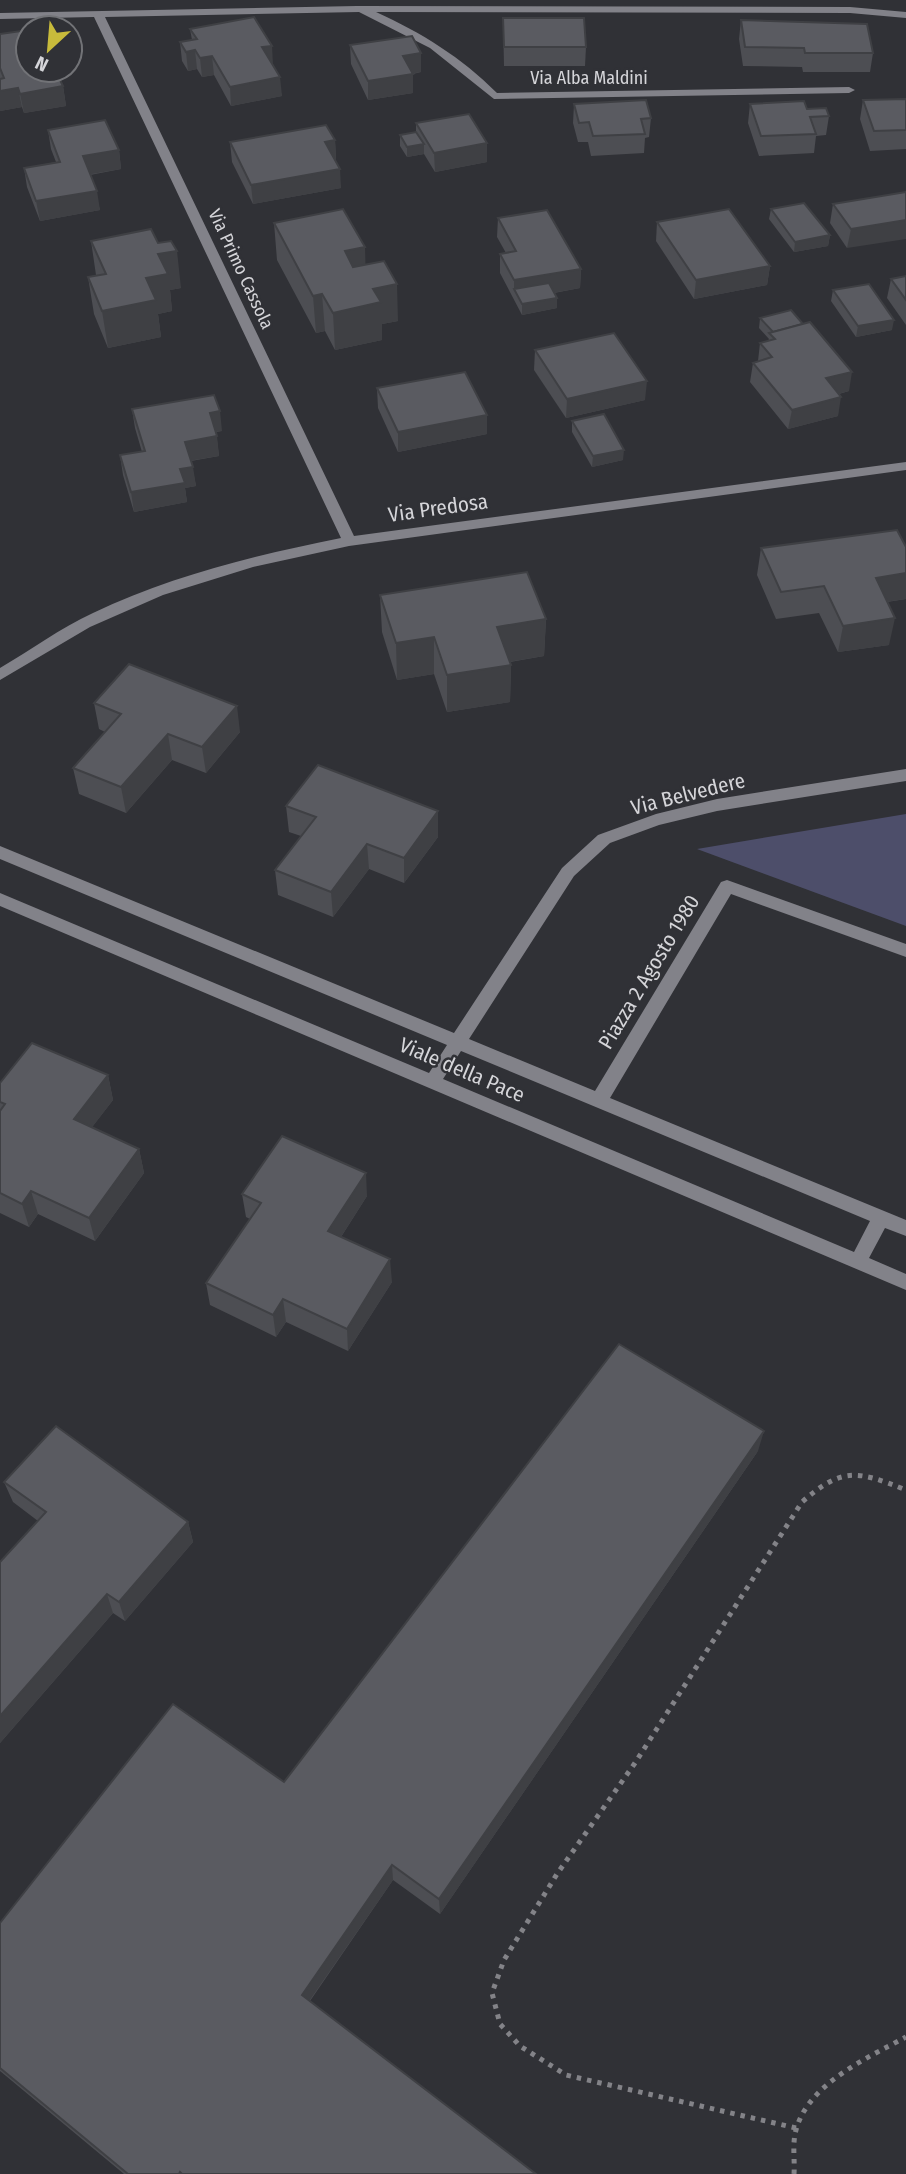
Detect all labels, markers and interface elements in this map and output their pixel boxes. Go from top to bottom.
north arrow [14,14,84,84]
text: N [32,51,52,77]
street label: Via Alba Maldini [530,67,648,89]
street label: Via Primo Cassola [204,205,279,333]
street label: Via Predosa [387,488,489,528]
street label: Via Belvedere [628,767,748,821]
street label: Piazza 2 Agosto 1980 [593,890,705,1054]
street label: Viale della Pace [395,1032,529,1108]

